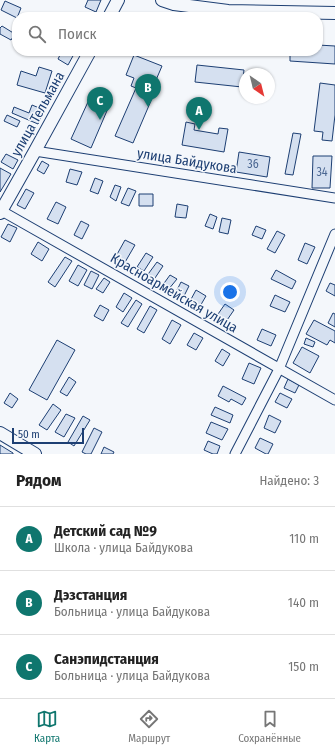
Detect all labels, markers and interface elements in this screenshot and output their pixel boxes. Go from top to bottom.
search box [12,12,323,56]
icon: search [26,23,48,45]
text: Поиск [58,25,96,43]
north arrow [239,68,275,104]
street label: улица Тельмана [8,69,68,159]
pin: B [135,74,161,107]
pin: C [87,87,113,120]
pin: A [186,97,212,130]
street label: улица Байдукова [136,145,238,177]
house number: 36 [247,157,259,171]
house number: 34 [316,165,328,179]
street label: Красноармейская улица [107,250,241,336]
your location [220,282,240,302]
scale bar [12,426,84,445]
text: 50 m [18,428,40,441]
text: Рядом [16,470,61,491]
text: Найдено: 3 [259,473,319,488]
text: Детский сад №9 [54,522,157,540]
text: A [25,531,33,546]
text: 110 m [289,531,319,546]
text: Школа · улица Байдукова [54,540,193,555]
text: Дэзстанция [54,586,127,604]
text: B [25,595,33,610]
text: 140 m [288,595,319,610]
text: Больница · улица Байдукова [54,604,210,619]
text: Санэпидстанция [54,650,159,668]
text: C [26,659,32,674]
text: 150 m [288,659,319,674]
text: Больница · улица Байдукова [54,668,210,683]
tab: Карта [34,708,60,745]
tab: Маршрут [128,708,170,745]
tab: Сохранённые [238,708,301,745]

